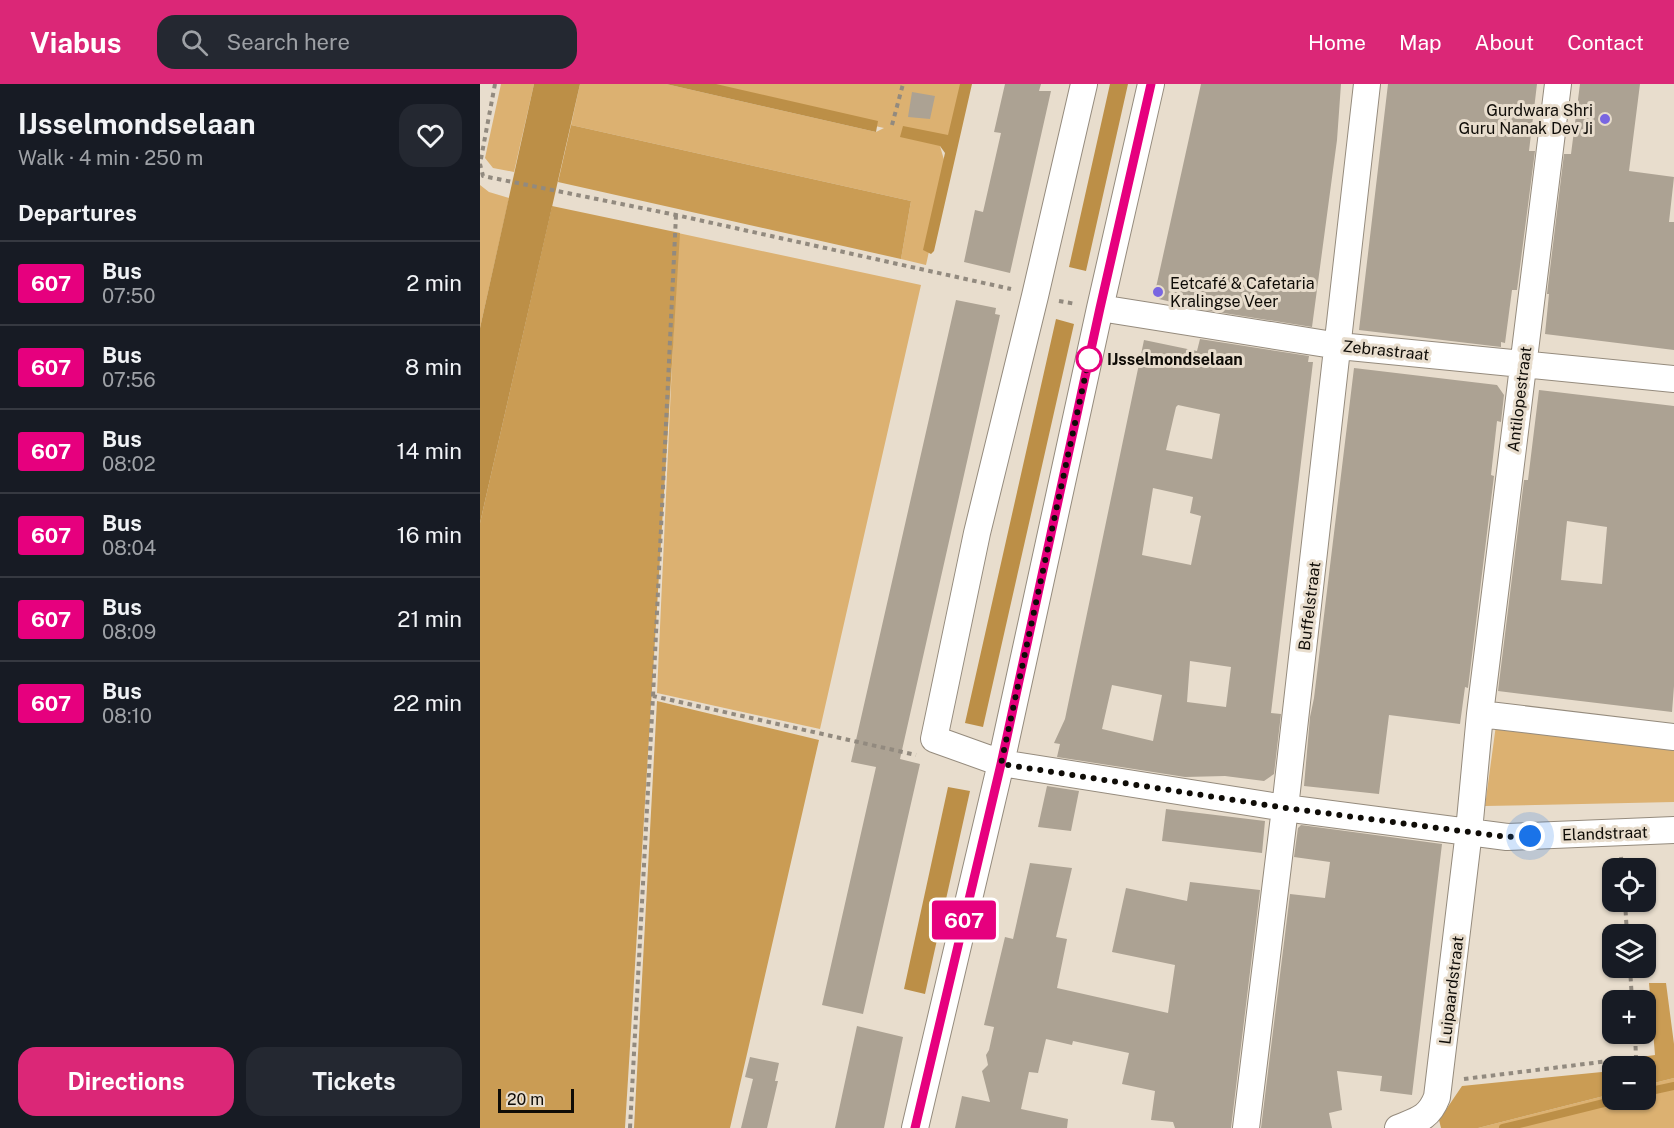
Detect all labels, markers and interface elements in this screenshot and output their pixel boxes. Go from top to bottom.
search box [157,15,577,69]
text: Viabus [30,26,121,59]
icon: search [178,26,211,59]
text: Search here [226,29,350,55]
text: Home [1308,30,1366,55]
text: Map [1399,30,1442,55]
text: About [1475,30,1534,55]
text: Contact [1567,30,1644,55]
place label: Gurdwara Shri Guru Nanak Dev Ji [1459,101,1593,138]
button: heart [399,104,462,167]
text: IJsselmondselaan [18,107,256,140]
marker: Gurdwara Shri Guru Nanak Dev Ji [1598,112,1612,126]
text: Walk · 4 min · 250 m [18,146,203,170]
text: Departures [18,200,137,226]
text: Bus [102,258,142,284]
text: 2 min [406,270,462,296]
text: 607 [31,271,71,296]
place label: Eetcafé & Cafetaria Kralingse Veer [1170,274,1315,311]
text: 07:50 [102,284,155,308]
marker: Eetcafé & Cafetaria Kralingse Veer [1151,285,1165,299]
street label: Zebrastraat [1342,337,1430,364]
text: Bus [102,342,142,368]
street label: Antilopestraat [1504,345,1535,453]
marker: IJsselmondselaan [1076,346,1102,372]
place label: IJsselmondselaan [1107,350,1243,369]
text: 8 min [405,354,462,380]
text: 607 [31,355,71,380]
text: 07:56 [102,368,156,392]
text: Bus [102,426,142,452]
text: 14 min [397,438,462,464]
text: 607 [31,439,71,464]
text: 08:02 [102,452,156,476]
text: Bus [102,510,142,536]
text: 16 min [397,522,462,548]
text: 607 [31,523,71,548]
text: 08:04 [102,536,156,560]
street label: Buffelstraat [1295,560,1324,652]
text: Bus [102,594,142,620]
text: 21 min [397,606,462,632]
text: 607 [31,607,71,632]
text: 08:09 [102,620,156,644]
text: Bus [102,678,142,704]
text: 22 min [393,690,462,716]
text: 607 [31,691,71,716]
text: 08:10 [102,704,152,728]
your location [1515,821,1545,851]
street label: Elandstraat [1562,823,1648,844]
map controls [1602,858,1656,1110]
button: locate [1602,858,1656,912]
line badge: 607 [930,900,998,940]
text: 607 [944,908,984,933]
button: layers [1602,924,1656,978]
street label: Luipaardstraat [1435,935,1468,1045]
button: + [1602,990,1656,1044]
button: Directions [18,1047,234,1116]
button: Tickets [246,1047,462,1116]
button: − [1602,1056,1656,1110]
scale bar [498,1086,574,1114]
text: 20 m [507,1090,544,1109]

